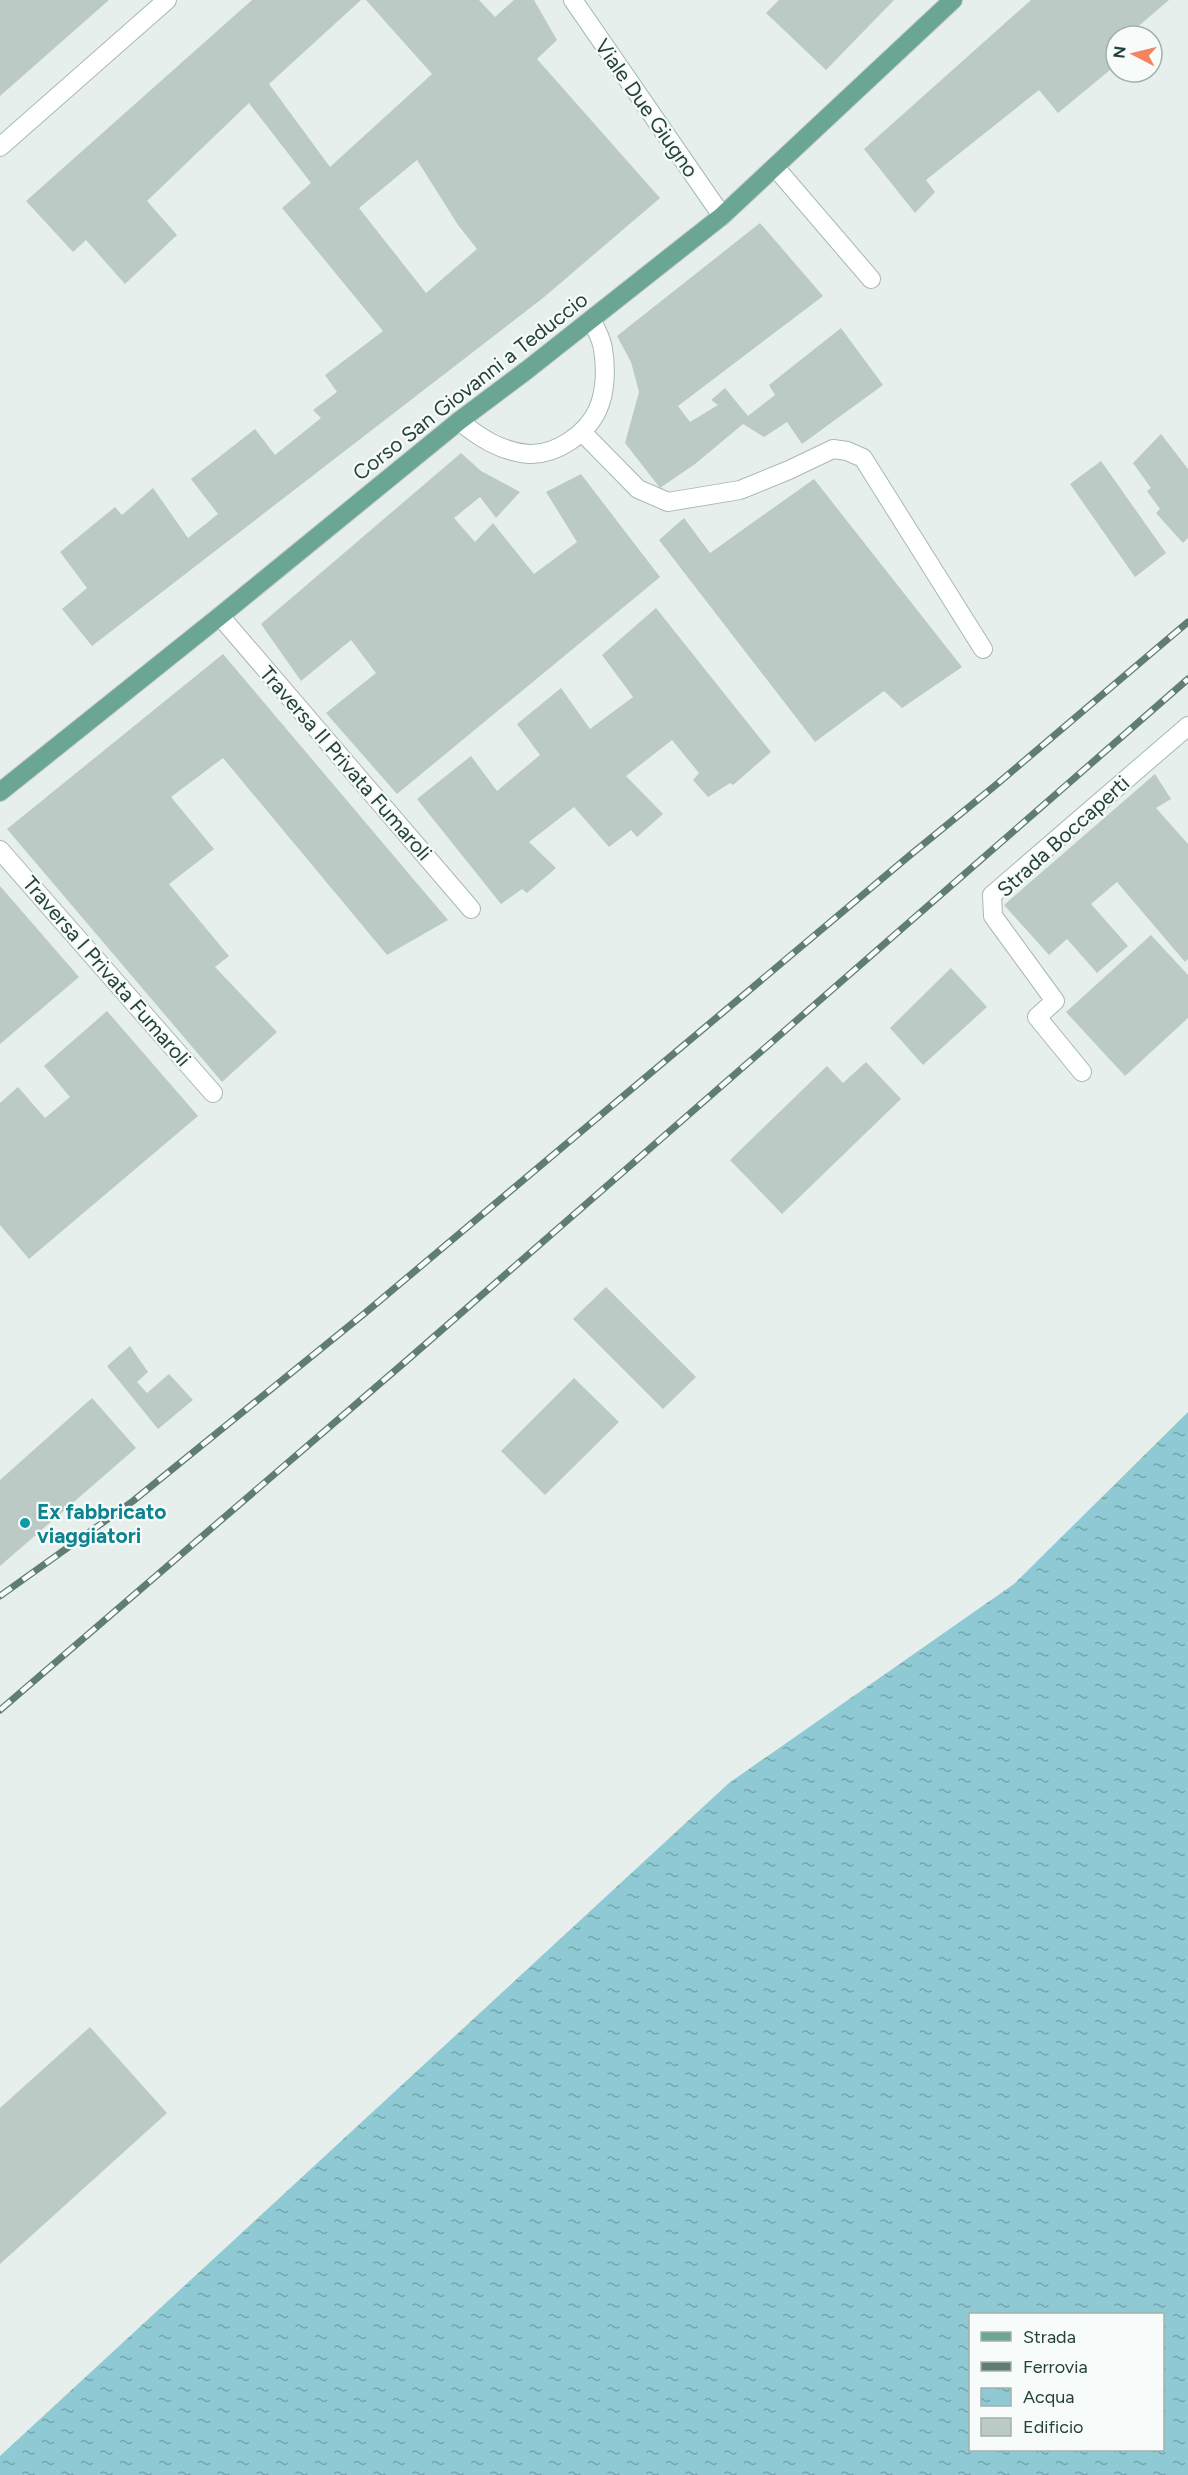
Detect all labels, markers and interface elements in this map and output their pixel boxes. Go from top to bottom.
north arrow [1104,24,1164,84]
street label: Viale Due Giugno [590,34,704,182]
text: N [1109,45,1130,60]
street label: Corso San Giovanni a Teduccio [348,287,592,485]
street label: Traversa II Privata Fumaroli [255,661,437,865]
street label: Strada Boccaperti [992,770,1134,902]
street label: Traversa I Privata Fumaroli [18,871,196,1071]
place label: Ex fabbricato viaggiatori [37,1499,166,1548]
marker: Ex fabbricato viaggiatori [18,1516,32,1530]
legend [969,2313,1164,2451]
text: Strada [1023,2326,1076,2348]
text: Ferrovia [1023,2356,1088,2378]
text: Acqua [1023,2386,1074,2408]
text: Edificio [1023,2416,1084,2438]

